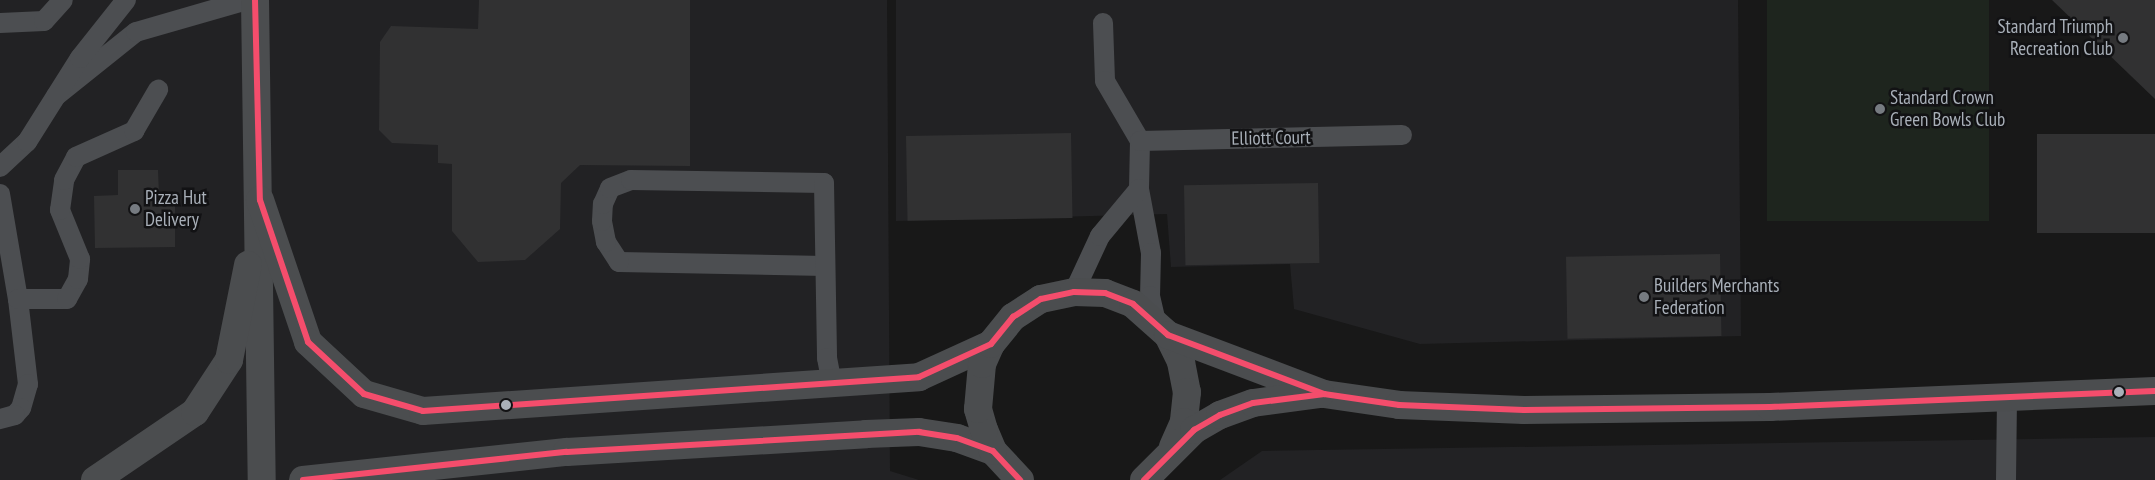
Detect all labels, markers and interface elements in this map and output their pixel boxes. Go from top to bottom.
place label: Standard Triumph Recreation Club [1997,16,2113,60]
marker: Standard Triumph Recreation Club [2117,32,2129,44]
place label: Standard Crown Green Bowls Club [1890,87,2005,131]
marker: Standard Crown Green Bowls Club [1874,103,1886,115]
street label: Elliott Court [1231,126,1311,150]
place label: Pizza Hut Delivery [145,187,207,231]
marker: Pizza Hut Delivery [129,203,141,215]
place label: Builders Merchants Federation [1654,275,1779,319]
marker: Builders Merchants Federation [1638,291,1650,303]
unlabelled marker [2114,387,2124,397]
unlabelled marker [501,400,511,410]

